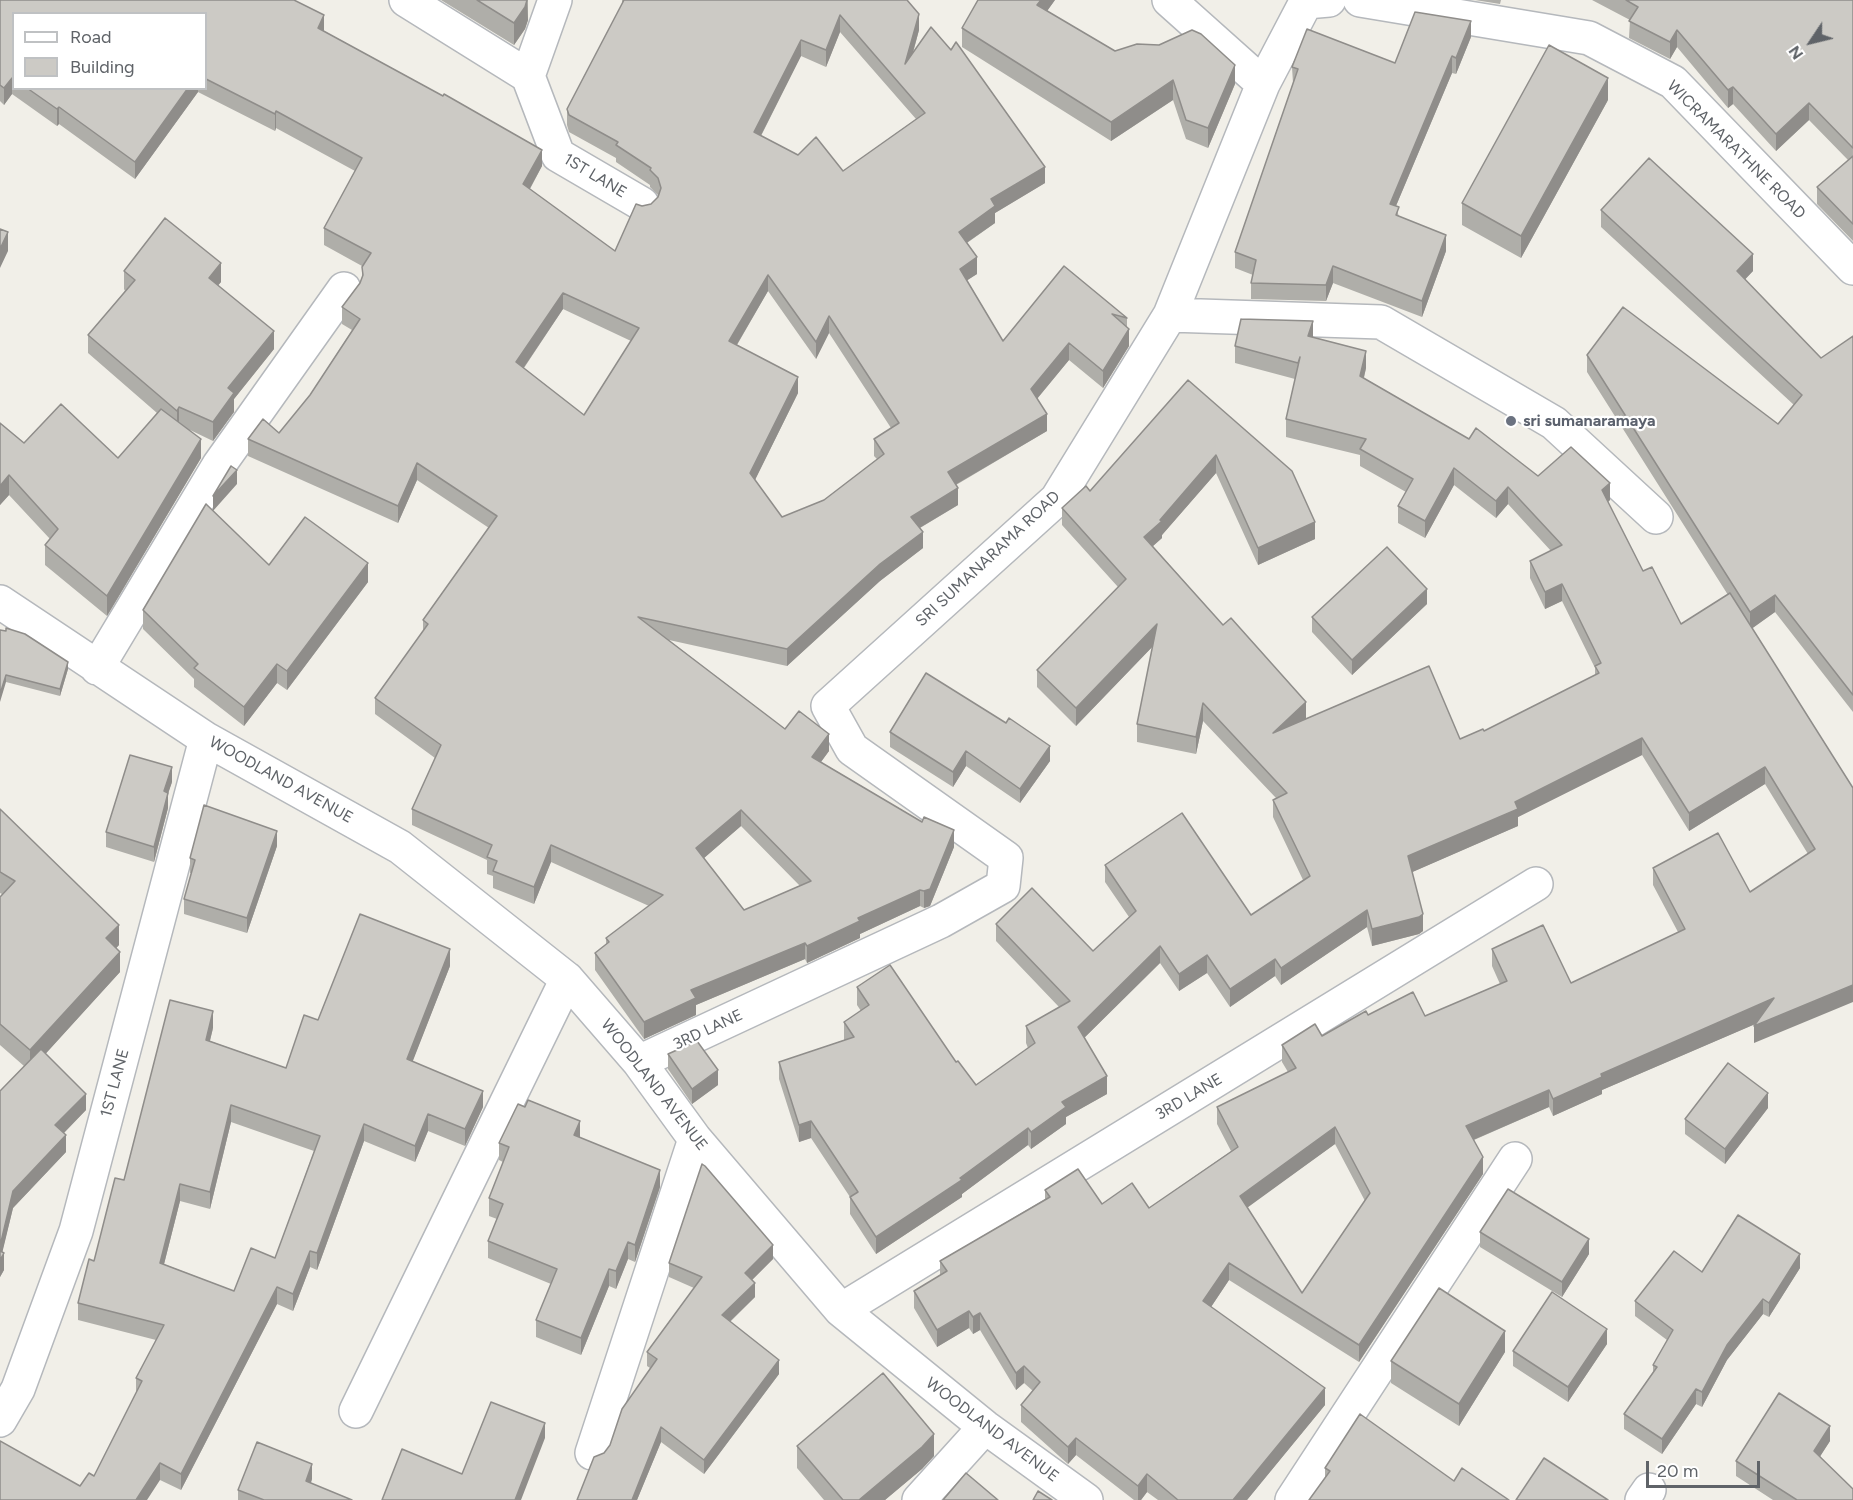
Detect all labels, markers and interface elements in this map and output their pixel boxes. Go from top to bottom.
legend [12,12,207,90]
north arrow [1781,12,1841,72]
text: Road [70,26,111,48]
text: N [1785,42,1807,63]
text: Building [70,56,135,78]
street label: WICRAMARATHNE ROAD [1663,77,1809,223]
street label: 1ST LANE [560,150,630,202]
place label: sri sumanaramaya [1523,411,1655,431]
marker: sri sumanaramaya [1504,414,1518,428]
street label: SRI SUMANARAMA ROAD [912,487,1064,631]
street label: WOODLAND AVENUE [206,732,356,828]
street label: 3RD LANE [670,1006,746,1054]
street label: WOODLAND AVENUE [597,1015,711,1155]
street label: 1ST LANE [97,1047,133,1119]
street label: 3RD LANE [1152,1070,1226,1124]
street label: WOODLAND AVENUE [922,1374,1062,1486]
scale bar [1649,1449,1763,1487]
text: 20 m [1657,1460,1698,1482]

